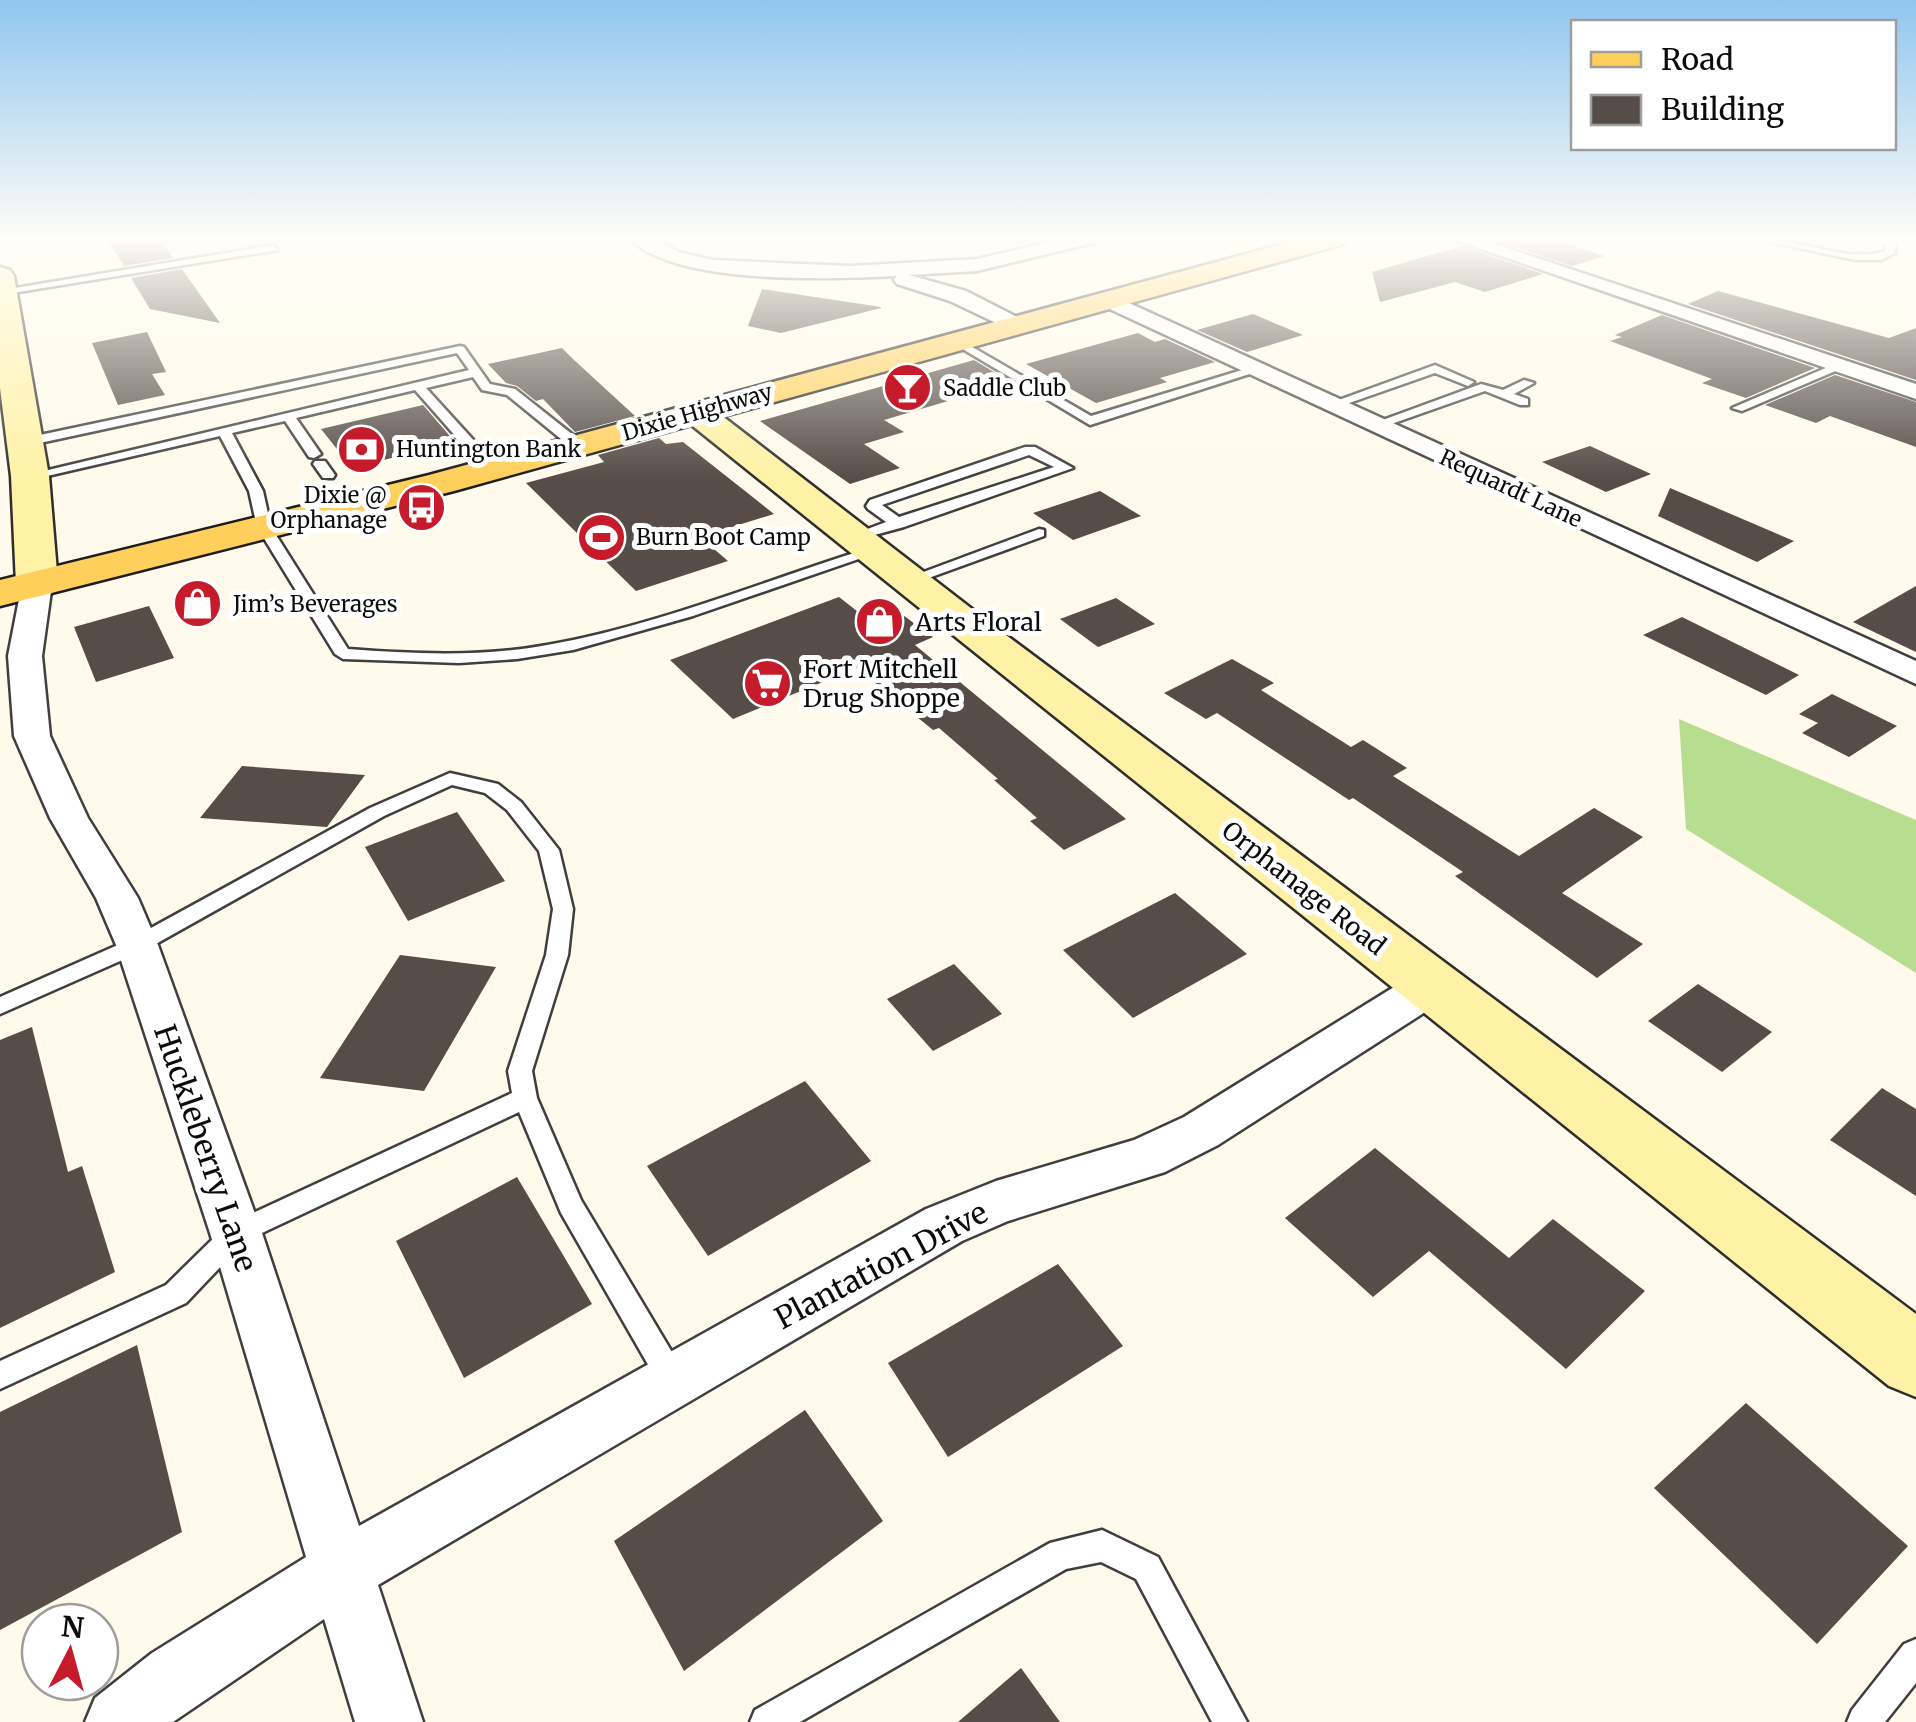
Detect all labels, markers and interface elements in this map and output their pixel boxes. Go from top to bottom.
legend [1571,20,1896,150]
text: Road [1661,40,1734,78]
text: Building [1661,90,1784,128]
bar icon: Saddle Club [882,362,934,414]
place label: Saddle Club [943,374,1066,402]
street label: Dixie Highway [619,377,776,447]
bank icon: Huntington Bank [335,423,387,475]
place label: Huntington Bank [396,435,581,463]
street label: Requardt Lane [1435,443,1587,533]
place label: Dixie @ Orphanage [271,481,387,534]
bus stop icon: Dixie @ Orphanage [396,482,448,534]
sports icon: Burn Boot Camp [575,511,627,563]
place label: Burn Boot Camp [636,523,811,551]
shop icon: Jim’s Beverages [172,578,224,630]
place label: Jim’s Beverages [232,590,398,618]
shop icon: Arts Floral [854,596,906,648]
place label: Arts Floral [914,606,1042,638]
place label: Fort Mitchell Drug Shoppe [803,653,960,714]
supermarket icon: Fort Mitchell Drug Shoppe [742,657,794,709]
street label: Orphanage Road [1216,814,1392,962]
street label: Huckleberry Lane [146,1020,266,1276]
street label: Plantation Drive [768,1193,994,1337]
north arrow [20,1602,120,1702]
text: N [60,1608,85,1646]

